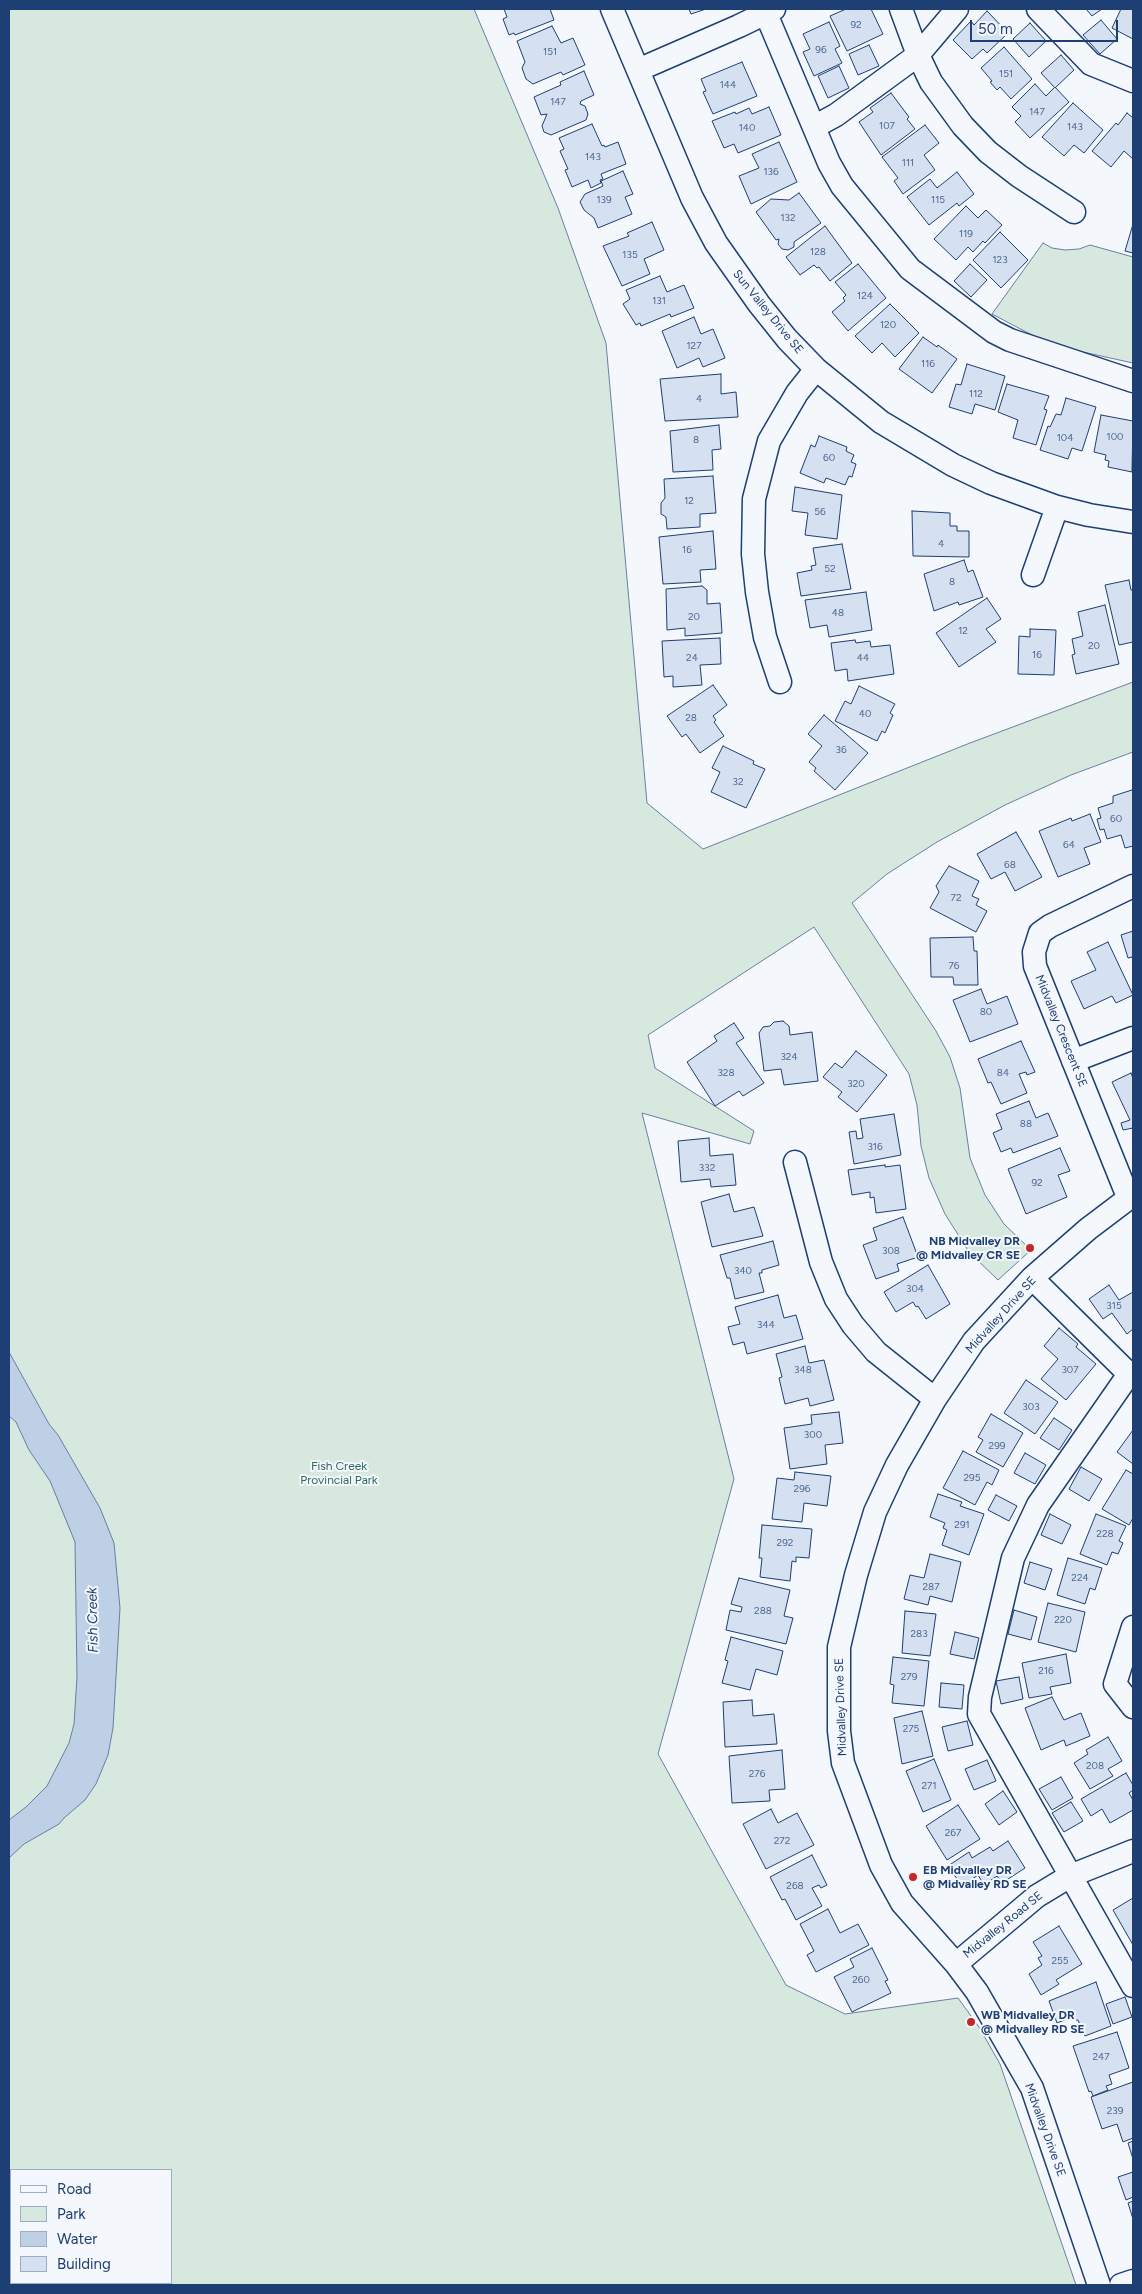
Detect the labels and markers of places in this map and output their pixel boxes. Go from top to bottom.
place label: NB Midvalley DR @ Midvalley CR SE [916,1234,1020,1262]
marker: NB Midvalley DR @ Midvalley CR SE [1024,1242,1036,1254]
place label: EB Midvalley DR @ Midvalley RD SE [923,1863,1027,1891]
marker: EB Midvalley DR @ Midvalley RD SE [907,1871,919,1883]
place label: WB Midvalley DR @ Midvalley RD SE [981,2008,1085,2036]
marker: WB Midvalley DR @ Midvalley RD SE [965,2016,977,2028]

